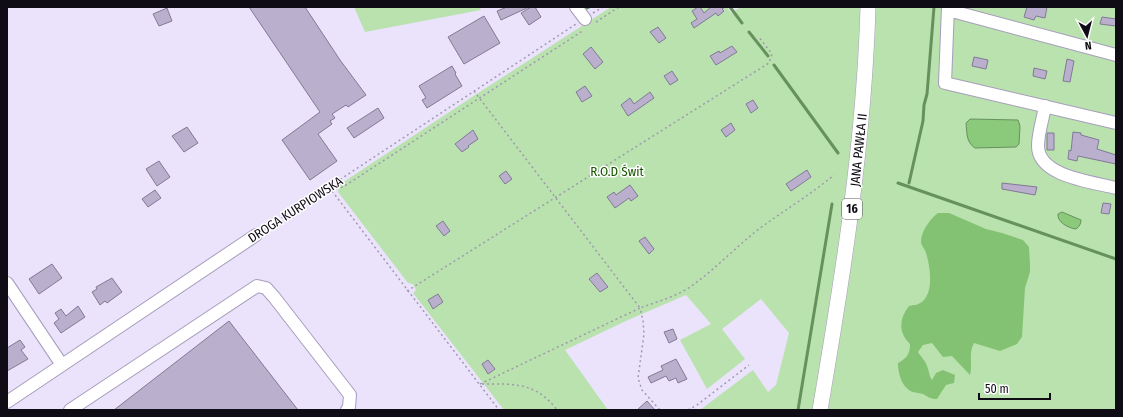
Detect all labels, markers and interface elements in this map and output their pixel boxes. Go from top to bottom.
north arrow [1067,16,1107,56]
text: N [1084,39,1092,52]
street label: JANA PAWŁA II [847,113,870,187]
park label: R.O.D Świt [590,164,644,179]
street label: DROGA KURPIOWSKA [245,173,345,246]
road number: 16 [842,199,862,219]
scale bar [979,375,1050,401]
text: 50 m [985,382,1009,396]

